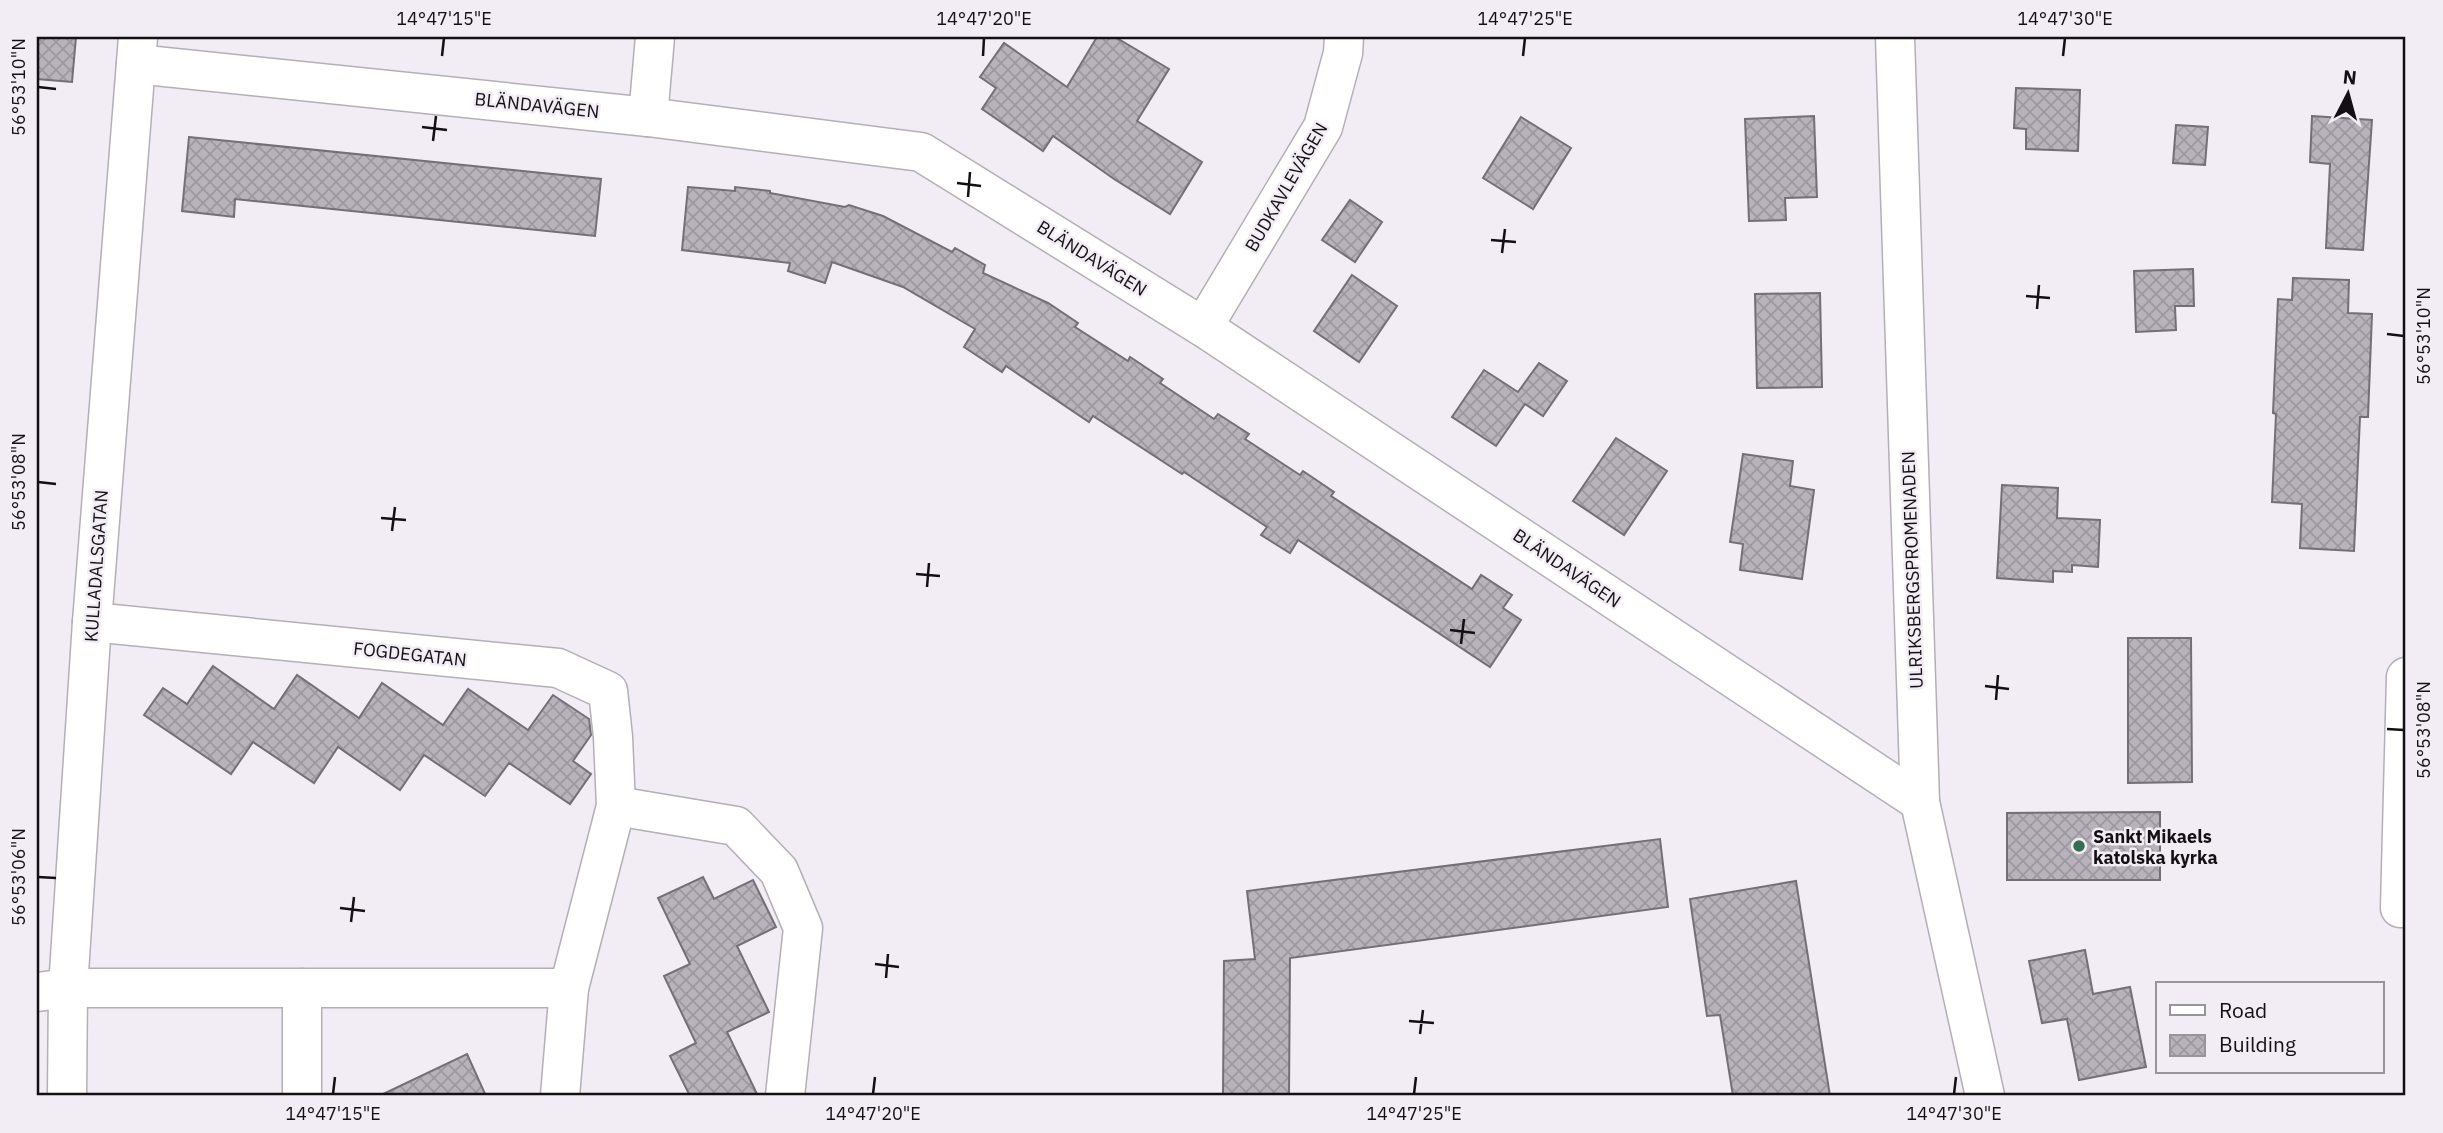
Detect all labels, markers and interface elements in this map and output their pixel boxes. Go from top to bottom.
text: 14°47'15"E [396,7,492,30]
text: 14°47'20"E [936,7,1032,30]
text: 14°47'25"E [1477,7,1573,30]
text: 14°47'30"E [2017,7,2113,30]
text: 56°53'10"N [7,38,30,136]
north arrow [2314,60,2384,130]
text: N [2342,64,2358,90]
street label: BLÄNDAVÄGEN [474,87,600,123]
street label: BUDKAVLEVÄGEN [1240,118,1332,256]
street label: BLÄNDAVÄGEN [1033,215,1151,301]
text: 56°53'10"N [2412,287,2435,385]
text: 56°53'08"N [7,433,30,531]
street label: ULRIKSBERGSPROMENADEN [1896,451,1928,689]
street label: KULLADALSGATAN [79,489,113,643]
street label: BLÄNDAVÄGEN [1509,523,1625,613]
street label: FOGDEGATAN [352,637,468,671]
text: 56°53'08"N [2412,681,2435,779]
place label: Sankt Mikaels katolska kyrka [2093,825,2218,869]
text: 56°53'06"N [7,828,30,926]
marker: Sankt Mikaels katolska kyrka [2071,838,2087,854]
legend [2156,982,2384,1074]
text: Road [2219,996,2267,1024]
text: Building [2219,1030,2296,1058]
text: 14°47'15"E [285,1102,381,1125]
text: 14°47'20"E [825,1102,921,1125]
text: 14°47'25"E [1366,1102,1462,1125]
text: 14°47'30"E [1906,1102,2002,1125]

